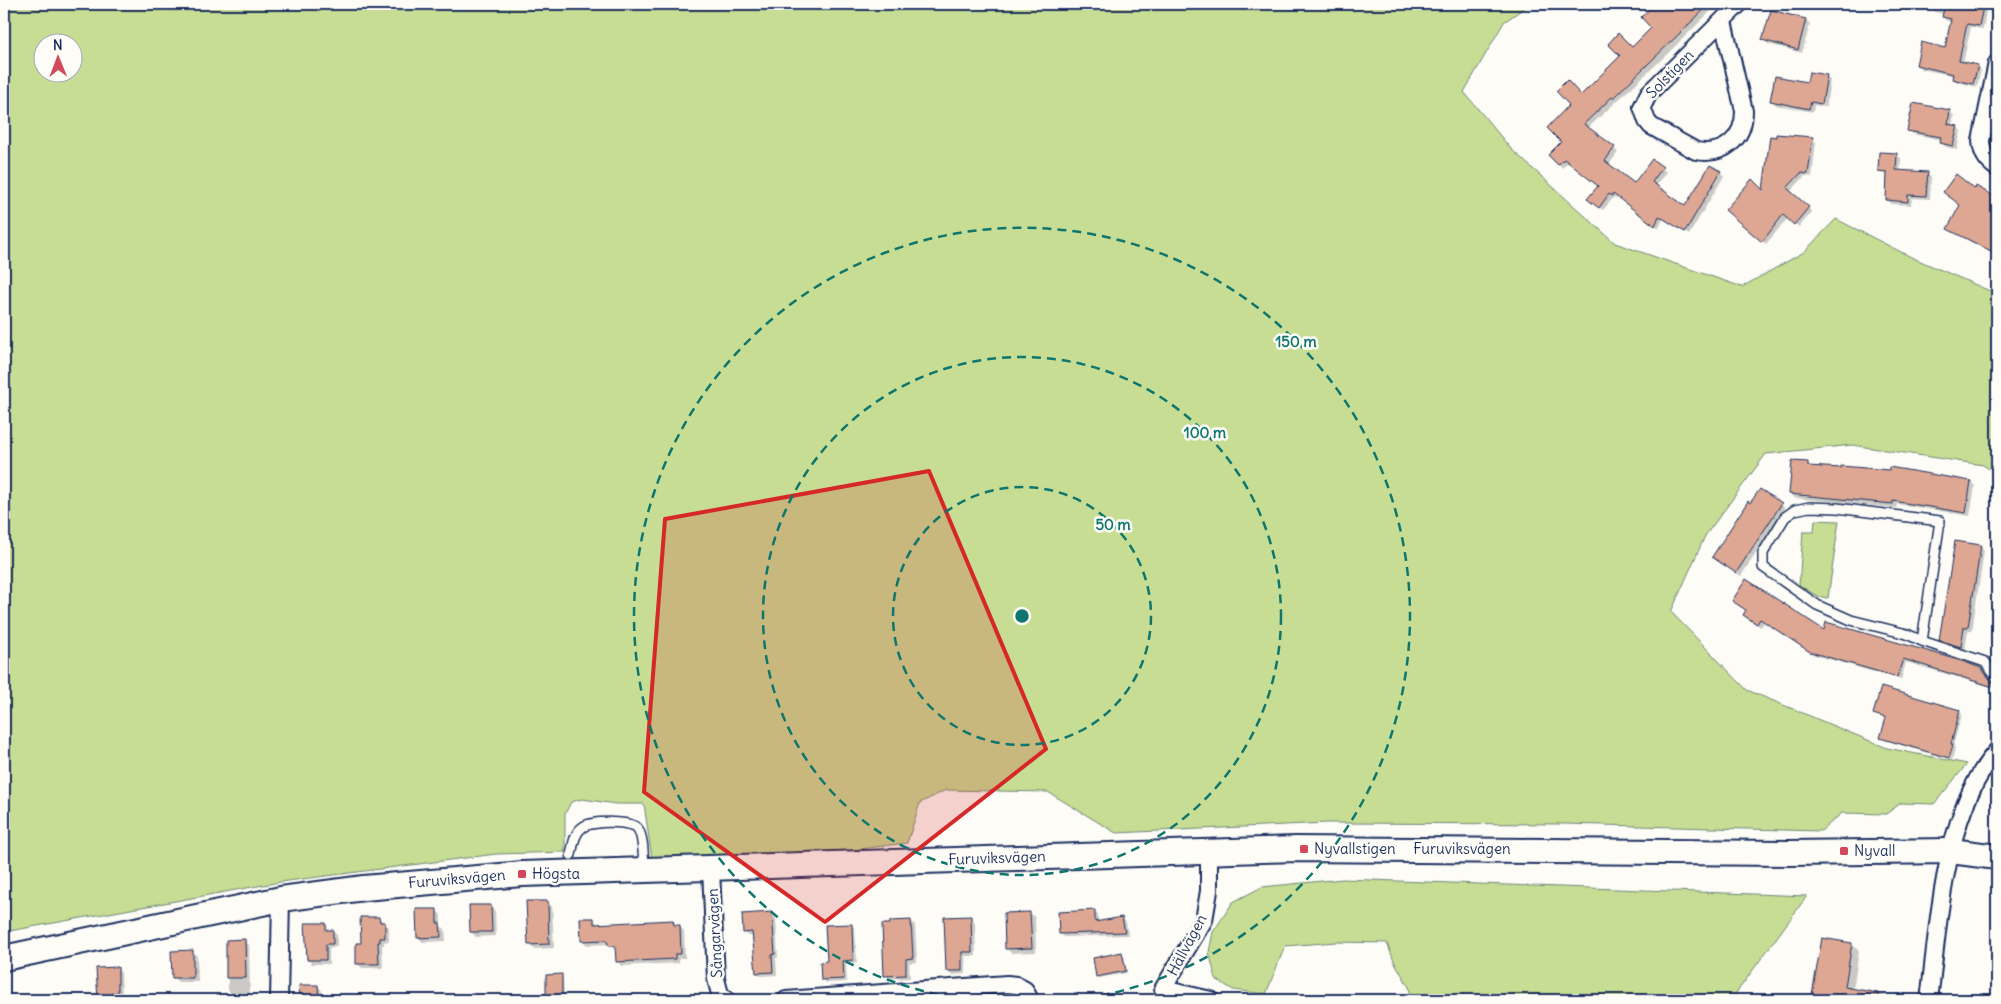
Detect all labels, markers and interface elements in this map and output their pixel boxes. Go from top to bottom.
north arrow [32,32,82,82]
text: N [53,36,63,54]
street label: Solstigen [1642,45,1698,102]
text: 150 m [1275,332,1317,351]
text: 100 m [1184,423,1226,442]
text: 50 m [1095,515,1131,534]
centre of rings [1013,607,1031,625]
place label: Nyvallstigen [1314,839,1396,858]
street label: Furuviksvägen [1413,839,1511,858]
place label: Nyvall [1854,841,1895,860]
marker: Nyvallstigen [1298,843,1310,855]
marker: Nyvall [1838,845,1850,857]
street label: Furuviksvägen [948,846,1046,869]
place label: Högsta [532,864,580,883]
street label: Furuviksvägen [408,865,507,892]
marker: Högsta [516,868,528,880]
street label: Sångarvägen [703,888,726,978]
street label: Hällvägen [1162,910,1211,979]

